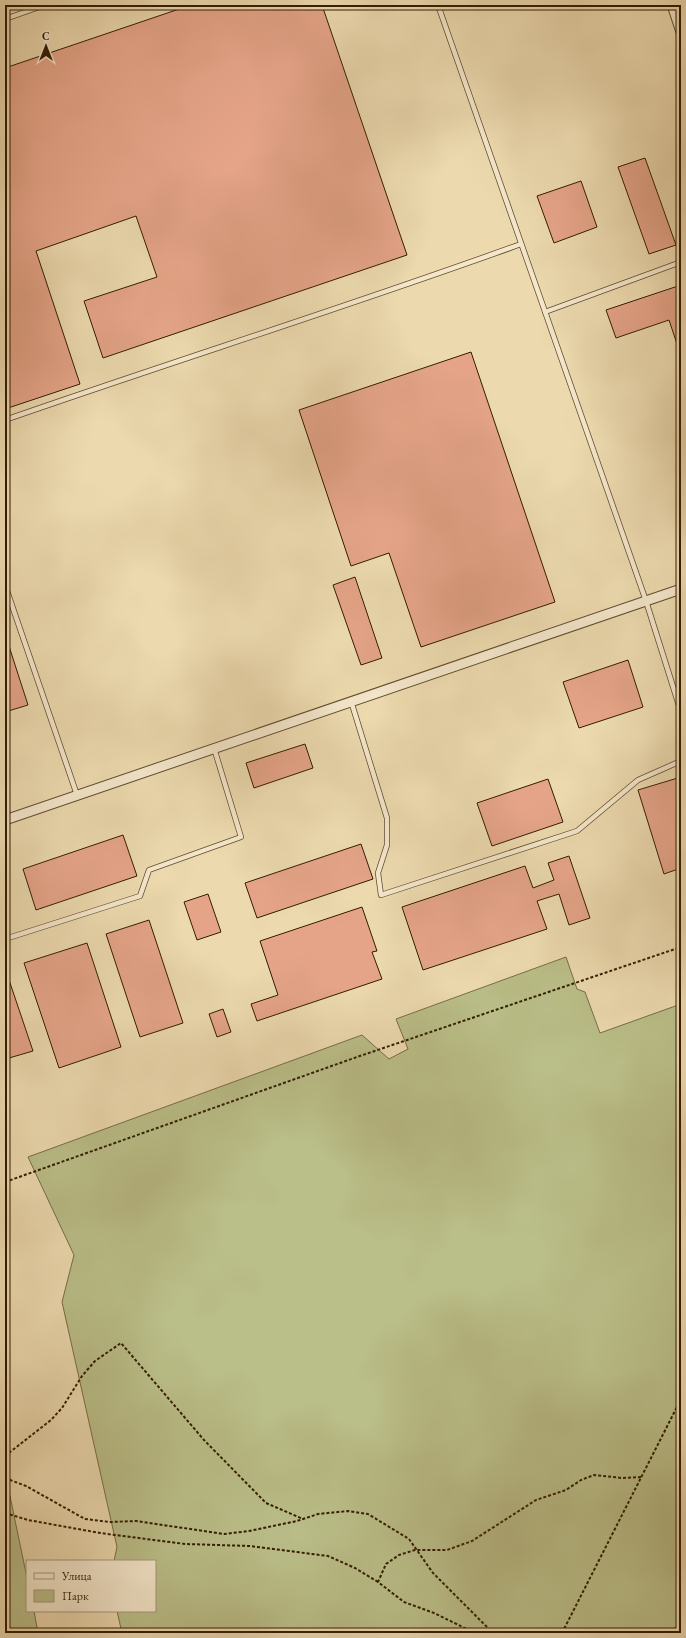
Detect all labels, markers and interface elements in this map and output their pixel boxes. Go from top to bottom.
north arrow [26,26,66,66]
text: С [42,29,50,43]
legend [26,1560,156,1612]
text: Улица [61,1568,92,1584]
text: Парк [62,1588,89,1604]

